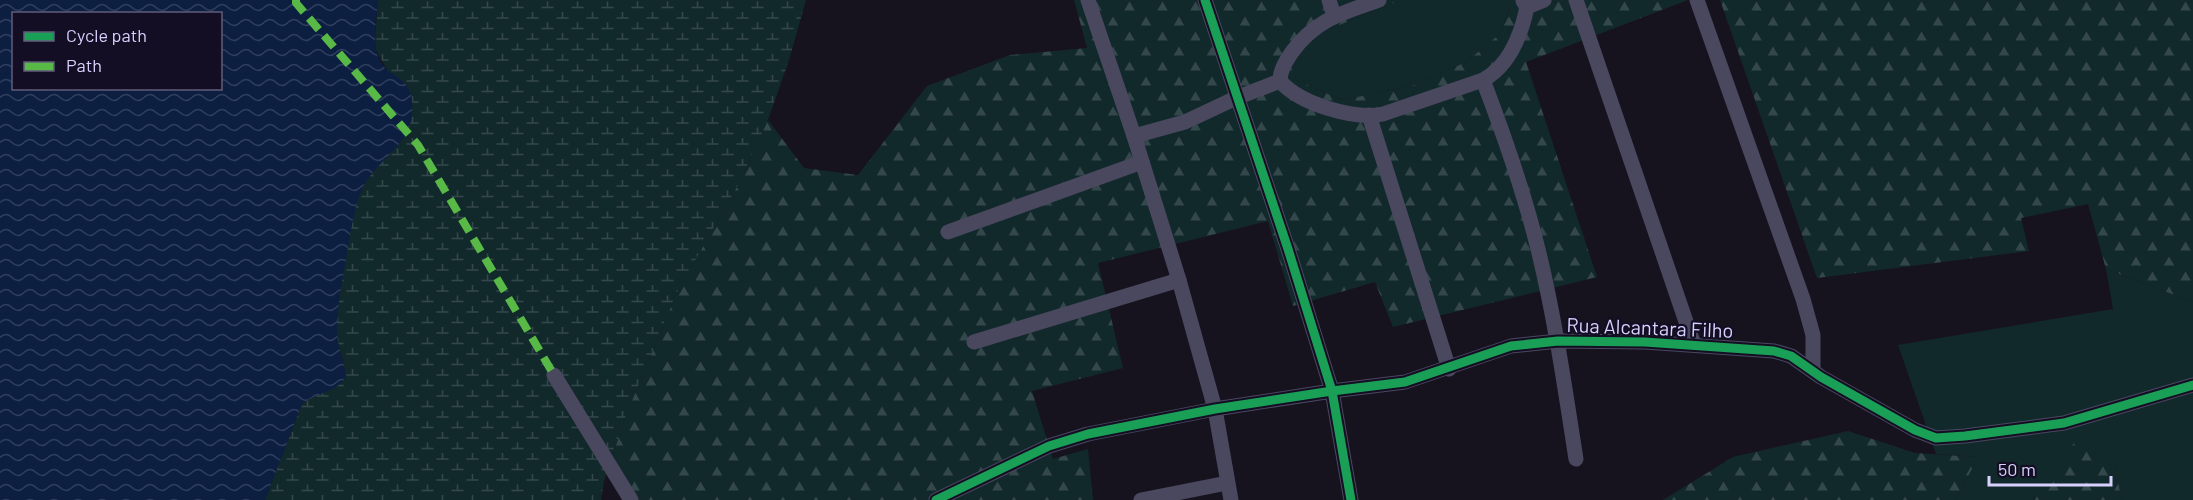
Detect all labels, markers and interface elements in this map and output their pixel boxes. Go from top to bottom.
legend [12,12,222,90]
text: Cycle path [66,24,147,46]
text: Path [66,54,102,76]
street label: Rua Alcantara Filho [1566,312,1734,342]
scale bar [1989,449,2110,487]
text: 50 m [1998,458,2036,480]

